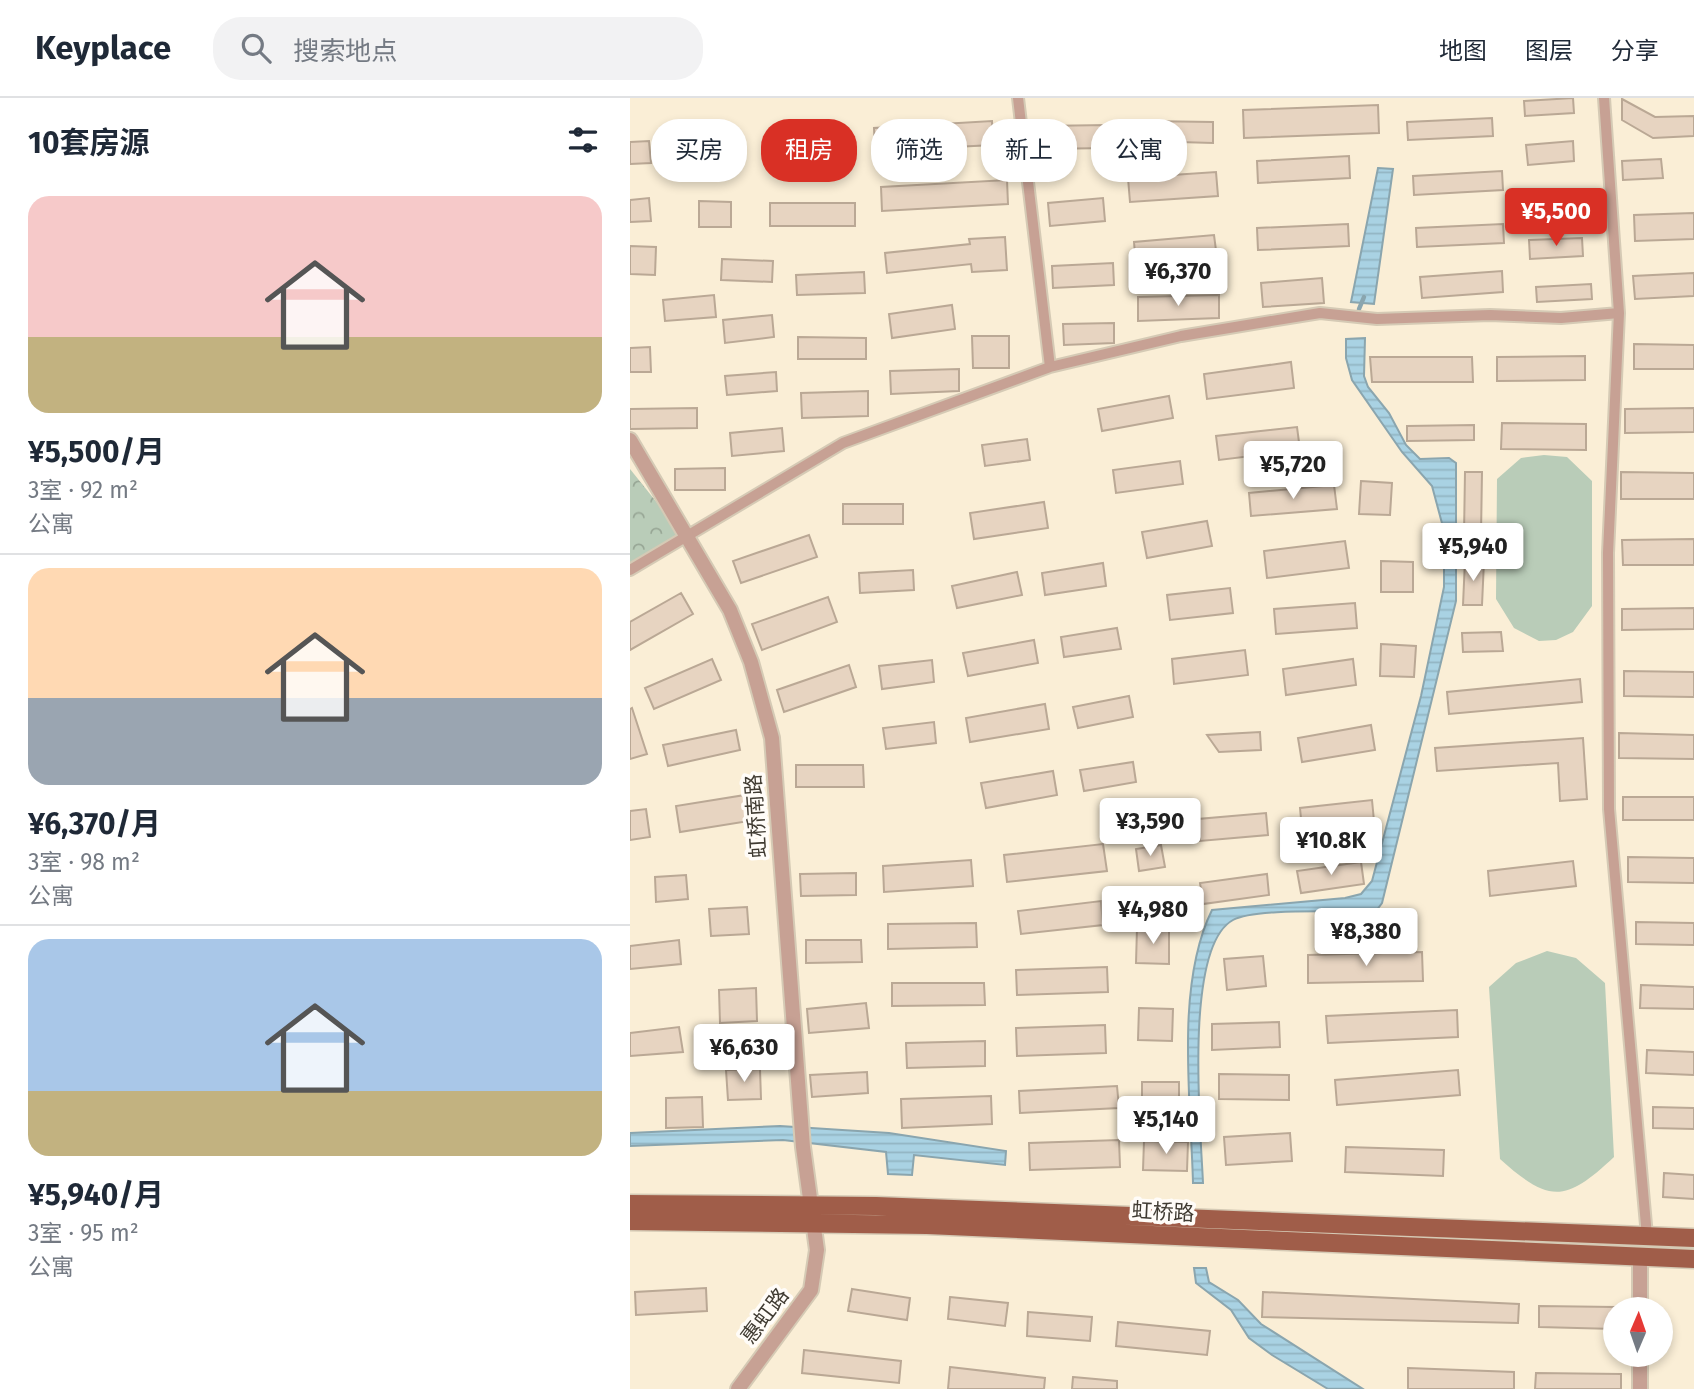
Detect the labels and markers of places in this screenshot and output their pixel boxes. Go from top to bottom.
pin: ¥5,500 [1499,188,1613,248]
pin: ¥6,370 [1121,248,1235,308]
pin: ¥5,720 [1236,442,1350,501]
pin: ¥5,940 [1416,524,1530,583]
pin: ¥3,590 [1093,798,1207,858]
pin: ¥10.8K [1274,818,1388,877]
pin: ¥4,980 [1096,886,1210,946]
pin: ¥8,380 [1309,908,1423,968]
pin: ¥6,630 [687,1024,801,1084]
pin: ¥5,140 [1109,1096,1223,1156]

